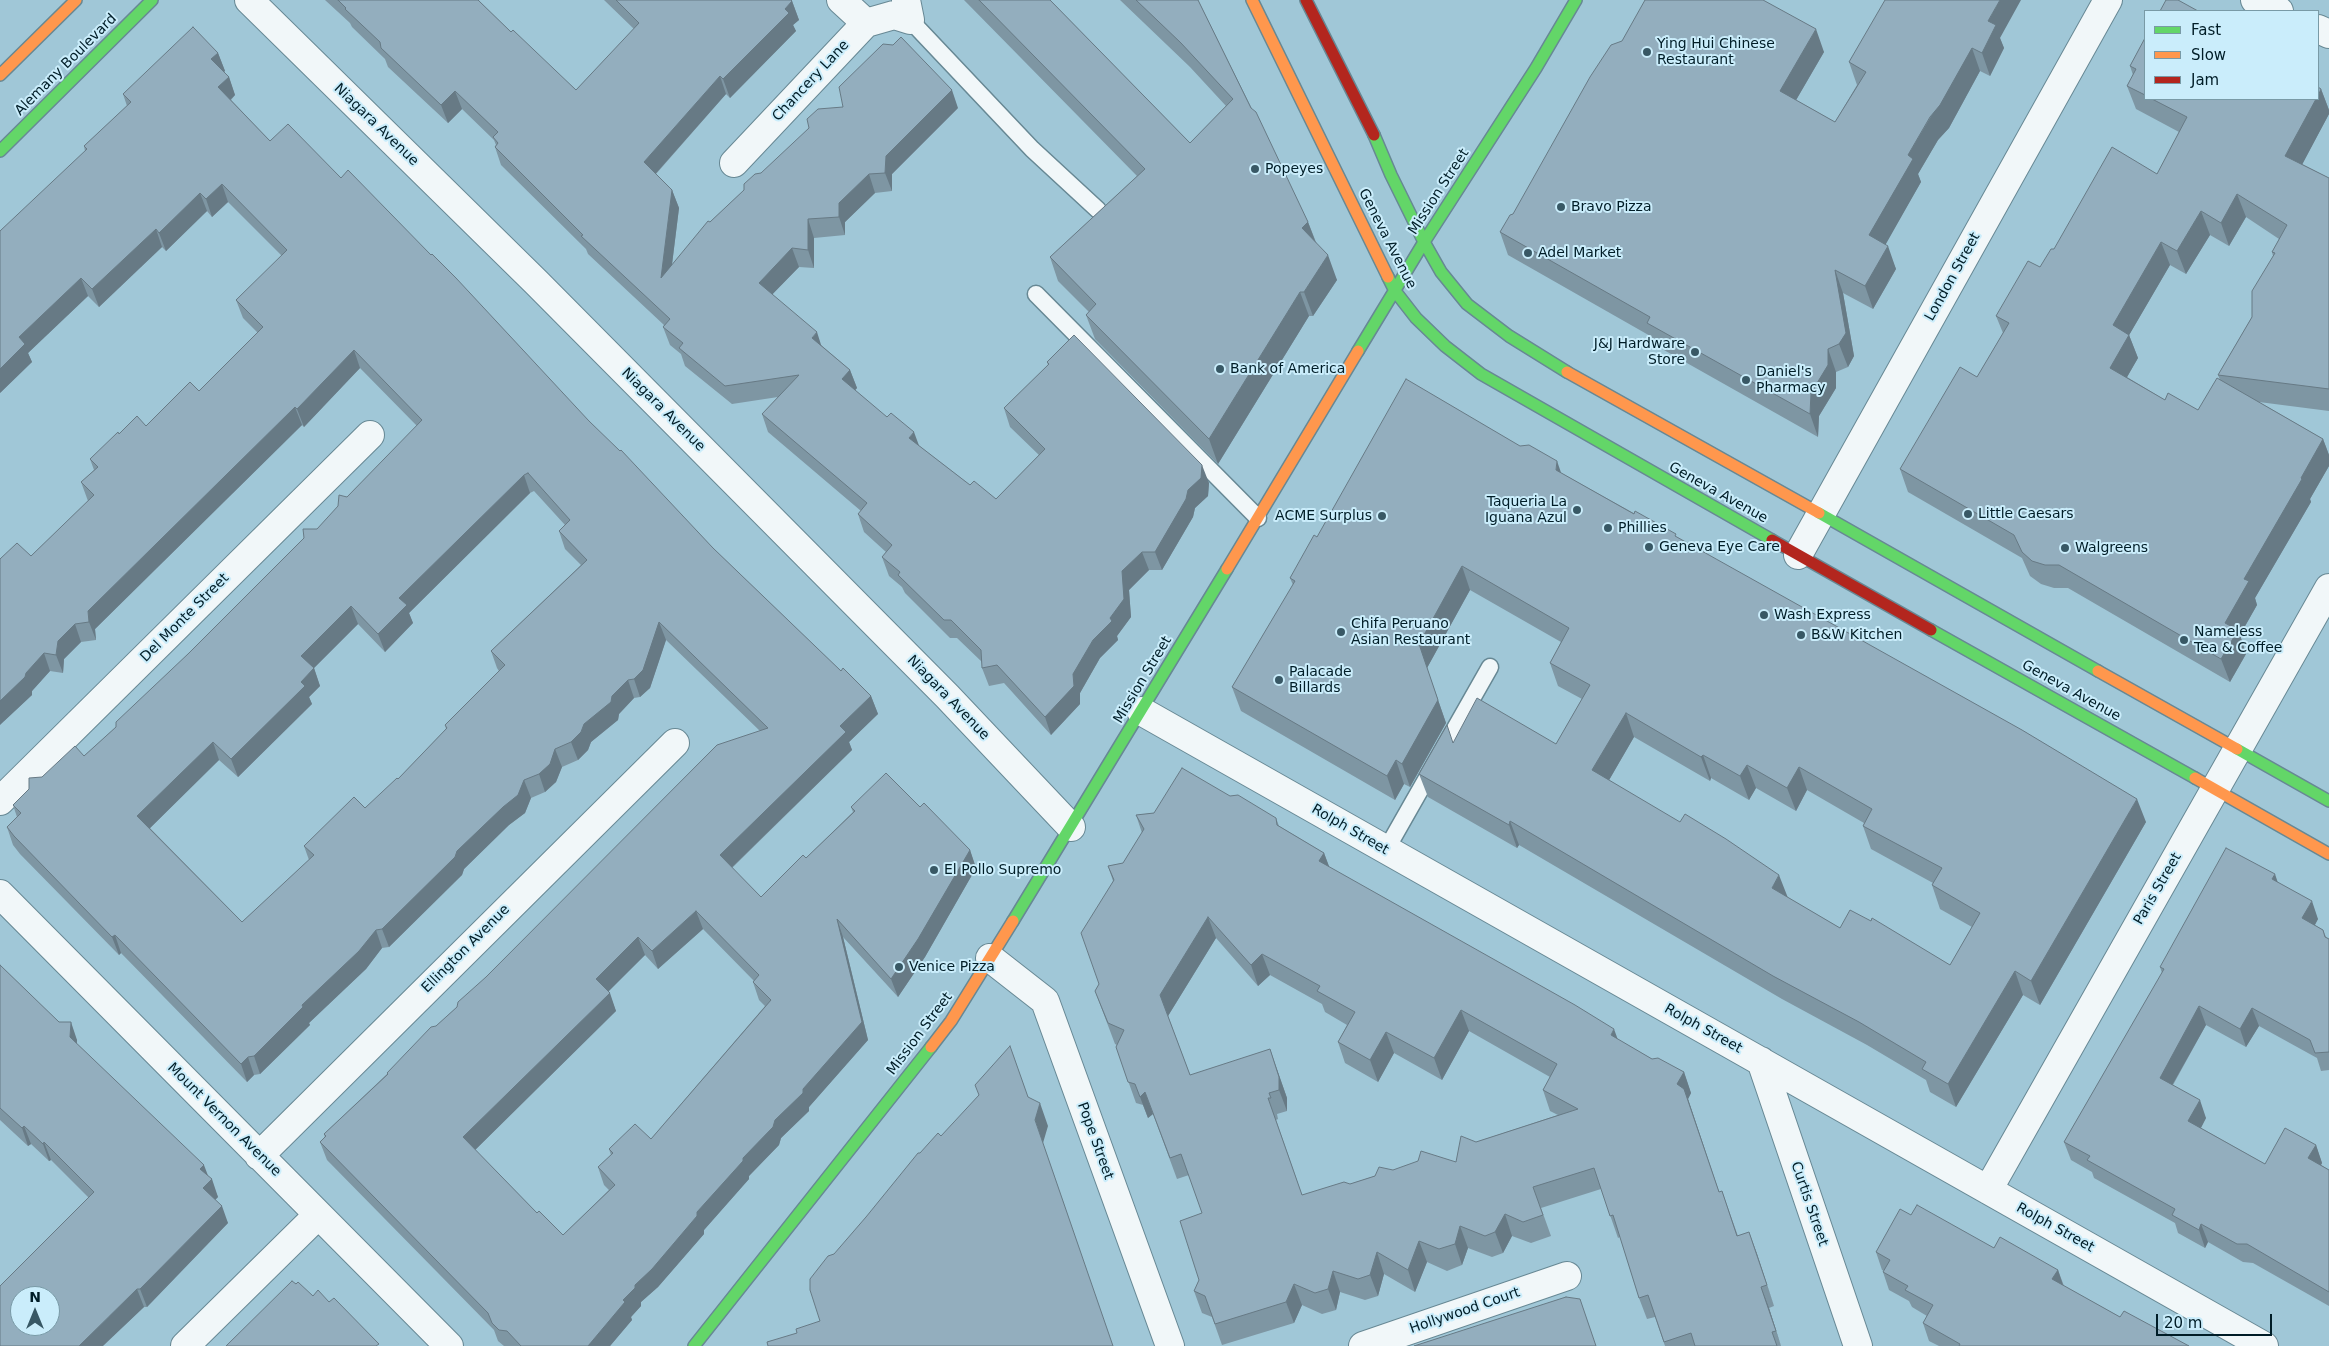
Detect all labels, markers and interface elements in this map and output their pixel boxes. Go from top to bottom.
legend [2144,10,2319,100]
street label: Alemany Boulevard [12,11,120,119]
text: Fast [2191,21,2221,39]
place label: Ying Hui Chinese Restaurant [1657,36,1775,68]
street label: Chancery Lane [769,37,853,125]
marker: Ying Hui Chinese Restaurant [1641,46,1653,58]
text: Slow [2191,46,2226,64]
text: Jam [2191,71,2219,89]
street label: Niagara Avenue [330,80,422,170]
street label: Mission Street [1405,146,1473,238]
place label: Popeyes [1265,161,1323,177]
marker: Popeyes [1249,163,1261,175]
street label: Geneva Avenue [1354,186,1420,292]
place label: Bravo Pizza [1571,199,1652,215]
marker: Bravo Pizza [1555,201,1567,213]
street label: London Street [1922,230,1984,324]
place label: Adel Market [1538,245,1621,261]
marker: Adel Market [1522,247,1534,259]
place label: J&J Hardware Store [1594,336,1685,368]
marker: J&J Hardware Store [1689,346,1701,358]
place label: Bank of America [1230,361,1345,377]
marker: Bank of America [1214,363,1226,375]
place label: Daniel's Pharmacy [1756,364,1826,397]
street label: Niagara Avenue [618,365,708,455]
marker: Daniel's Pharmacy [1740,374,1752,386]
street label: Geneva Avenue [1666,459,1770,527]
place label: Taqueria La Iguana Azul [1485,494,1567,526]
marker: Taqueria La Iguana Azul [1571,504,1583,516]
place label: Little Caesars [1978,506,2074,522]
place label: ACME Surplus [1275,508,1372,524]
marker: Little Caesars [1962,508,1974,520]
marker: ACME Surplus [1376,510,1388,522]
place label: Phillies [1618,520,1667,536]
marker: Phillies [1602,522,1614,534]
place label: Geneva Eye Care [1659,539,1780,555]
place label: Walgreens [2075,540,2148,556]
marker: Geneva Eye Care [1643,541,1655,553]
marker: Walgreens [2059,542,2071,554]
street label: Del Monte Street [137,570,233,666]
place label: Wash Express [1774,607,1871,623]
marker: Wash Express [1758,609,1770,621]
place label: Chifa Peruano Asian Restaurant [1351,616,1470,648]
place label: Nameless Tea & Coffee [2194,624,2282,656]
marker: Chifa Peruano Asian Restaurant [1335,626,1347,638]
place label: B&W Kitchen [1811,627,1902,643]
marker: B&W Kitchen [1795,629,1807,641]
street label: Mission Street [1110,633,1176,727]
marker: Nameless Tea & Coffee [2178,634,2190,646]
street label: Niagara Avenue [903,652,993,744]
street label: Geneva Avenue [2019,657,2123,725]
place label: Palacade Billards [1289,664,1352,696]
marker: Palacade Billards [1273,674,1285,686]
street label: Rolph Street [1308,801,1392,859]
street label: Paris Street [2131,850,2185,928]
place label: El Pollo Supremo [944,862,1061,878]
marker: El Pollo Supremo [928,864,940,876]
street label: Ellington Avenue [418,901,514,997]
place label: Venice Pizza [909,959,995,975]
marker: Venice Pizza [893,961,905,973]
street label: Mission Street [884,989,956,1079]
street label: Rolph Street [1661,1001,1745,1057]
street label: Mount Vernon Avenue [164,1060,284,1180]
street label: Pope Street [1073,1100,1117,1182]
street label: Curtis Street [1787,1160,1831,1248]
street label: Rolph Street [2013,1200,2097,1256]
street label: Hollywood Court [1408,1284,1522,1338]
north arrow [10,1286,60,1336]
text: N [29,1289,41,1305]
scale bar [2159,1304,2275,1336]
text: 20 m [2164,1314,2202,1332]

